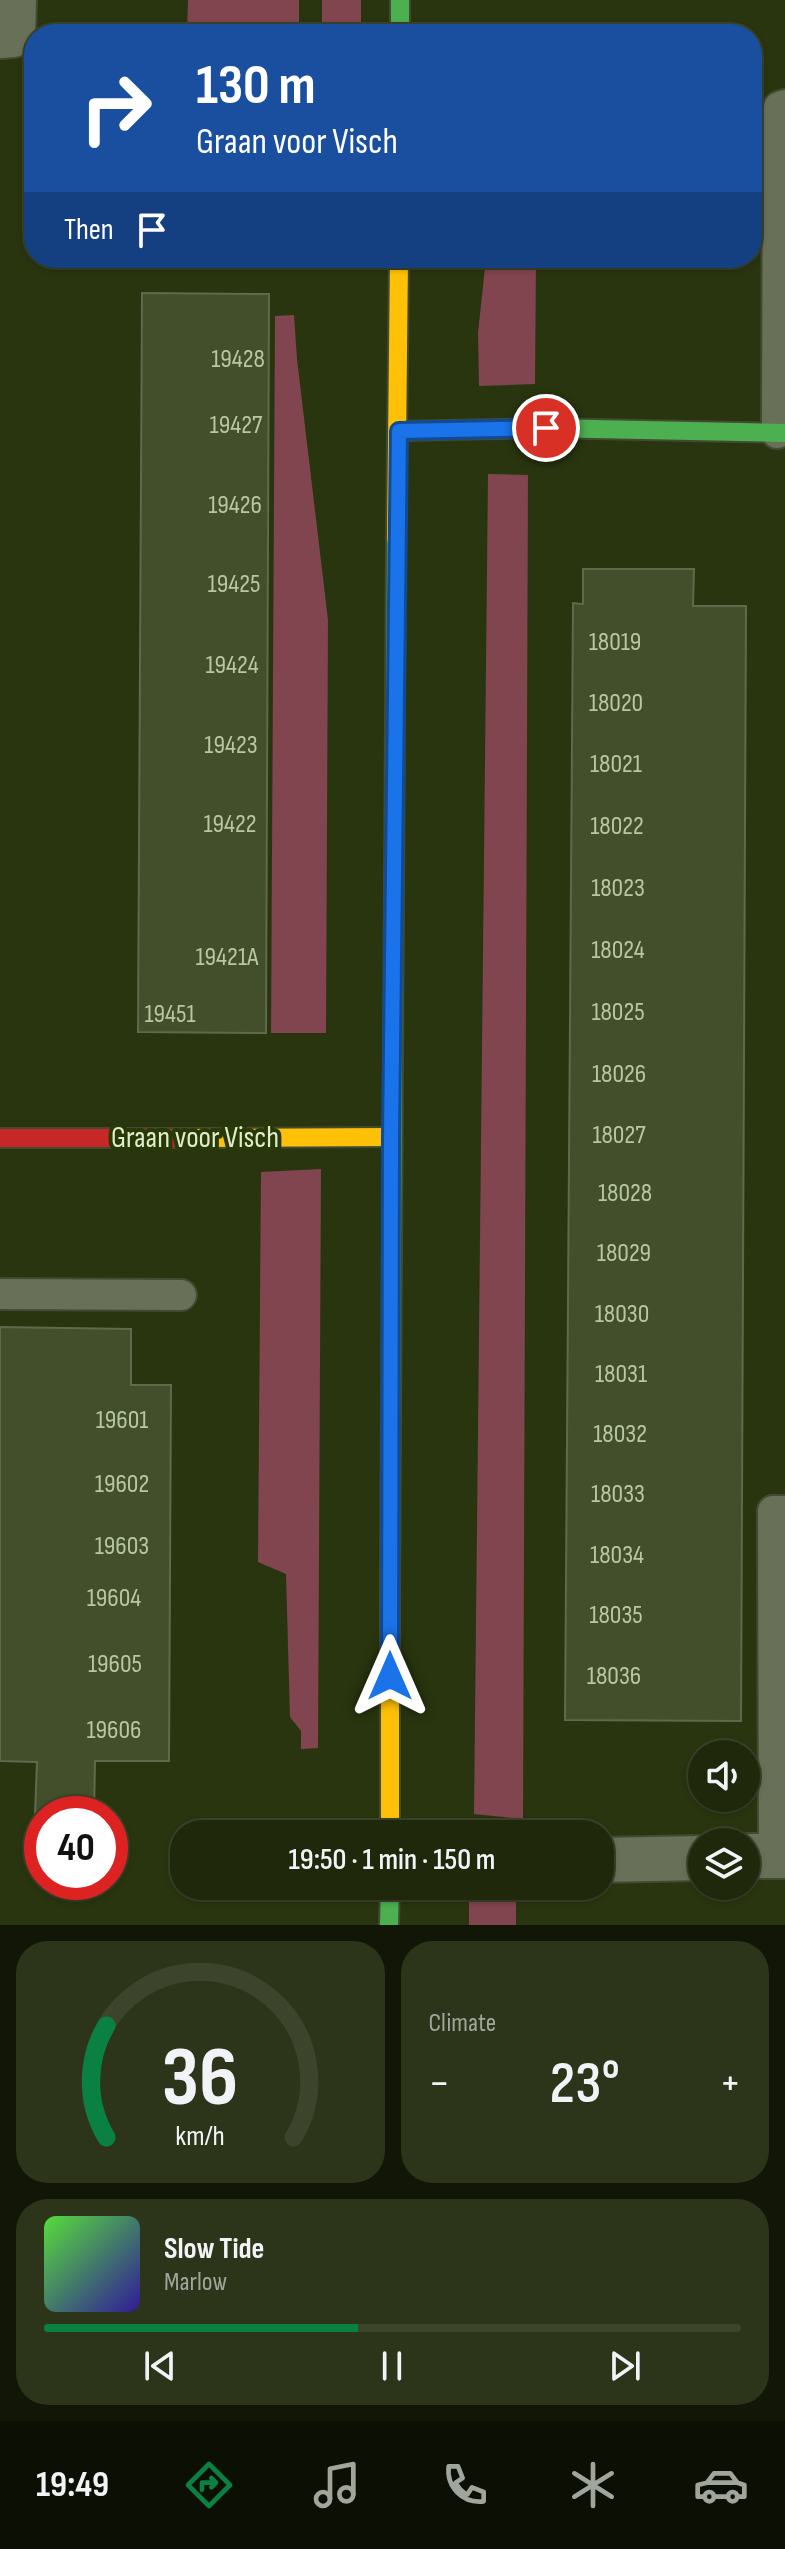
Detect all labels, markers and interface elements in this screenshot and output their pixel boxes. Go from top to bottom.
text: 130 m [196,53,316,120]
icon: right [64,56,168,160]
text: Graan voor Visch [196,121,398,164]
icon: arrive [130,208,174,252]
text: Then [64,212,114,248]
house number: 19428 [211,344,265,375]
pin [512,394,580,462]
icon: arrive [524,406,568,450]
house number: 19427 [210,410,263,441]
house number: 19426 [208,490,262,521]
house number: 19425 [208,569,260,600]
house number: 18019 [589,627,641,658]
house number: 19424 [205,650,259,681]
house number: 18020 [589,688,643,719]
house number: 19423 [204,730,258,761]
house number: 18021 [590,749,642,780]
house number: 19422 [203,809,257,840]
house number: 18022 [590,811,644,842]
house number: 18023 [591,873,645,904]
house number: 18024 [591,935,645,966]
house number: 19421A [196,942,259,973]
house number: 18025 [591,997,645,1028]
house number: 19451 [144,999,196,1030]
house number: 18026 [592,1059,646,1090]
street label: Graan voor Visch [111,1120,279,1156]
house number: 18027 [592,1120,646,1151]
house number: 18028 [598,1178,652,1209]
house number: 18029 [597,1238,651,1269]
house number: 18030 [595,1299,649,1330]
house number: 18031 [595,1359,647,1390]
house number: 19601 [96,1405,148,1436]
house number: 18032 [593,1419,647,1450]
house number: 19602 [95,1469,149,1500]
house number: 18033 [591,1479,645,1510]
house number: 19603 [95,1531,149,1562]
house number: 18034 [590,1540,644,1571]
house number: 19604 [87,1583,141,1614]
house number: 18035 [589,1600,643,1631]
position arrow [348,1634,432,1718]
house number: 19605 [88,1649,142,1680]
house number: 18036 [587,1661,641,1692]
house number: 19606 [87,1715,142,1746]
map controls [688,1740,760,1900]
button: sound [688,1740,760,1812]
speed limit sign: 40 [24,1796,128,1900]
button: layers [688,1828,760,1900]
text: 19:50 · 1 min · 150 m [289,1842,495,1878]
text: Climate [429,2008,496,2039]
text: 36 [162,2029,238,2129]
text: 23° [550,2048,620,2120]
text: − [429,2057,450,2110]
text: + [719,2057,741,2110]
text: km/h [176,2119,225,2154]
text: Slow Tide [164,2231,264,2267]
text: Marlow [164,2267,227,2298]
icon: previous [138,2344,182,2388]
icon: pause [370,2344,414,2388]
icon: next [603,2344,647,2388]
icon: directions [181,2457,237,2513]
icon: music [309,2457,365,2513]
icon: phone [437,2457,493,2513]
icon: climate [565,2457,621,2513]
icon: car [693,2457,749,2513]
text: 19:49 [36,2464,109,2507]

